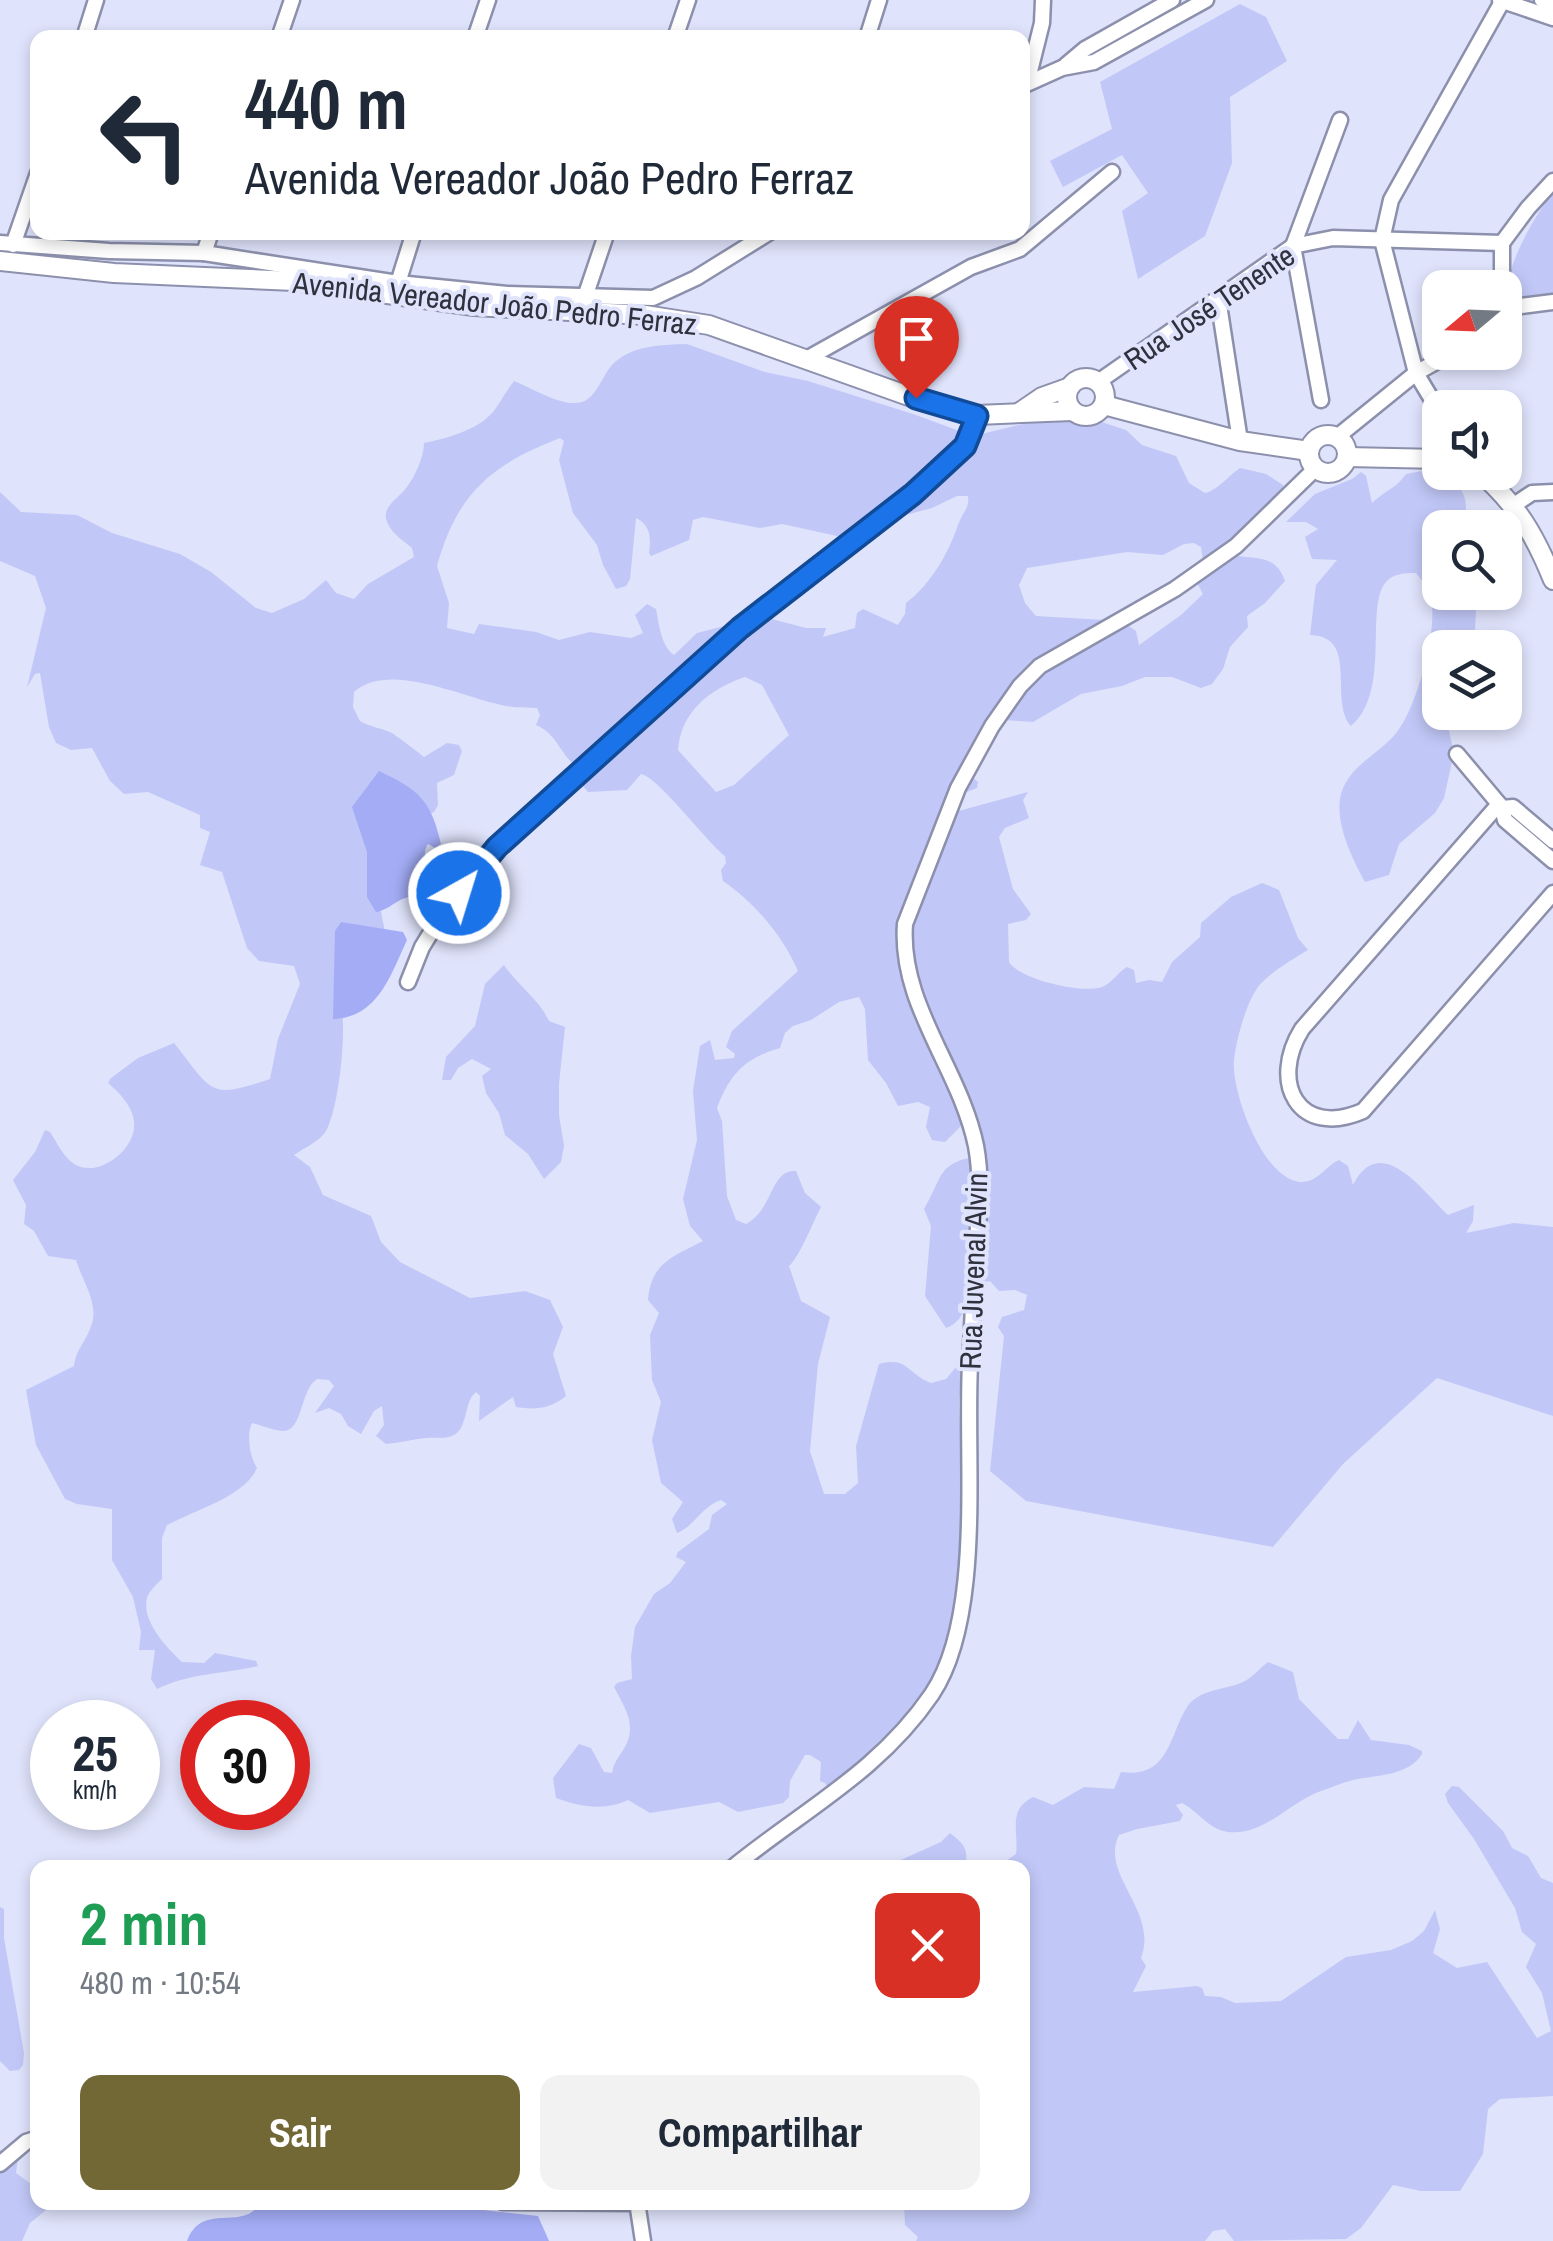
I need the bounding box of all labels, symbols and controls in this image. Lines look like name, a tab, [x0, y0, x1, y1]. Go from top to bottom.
text: 440 m	[245, 57, 408, 151]
icon: left	[80, 70, 210, 200]
text: Avenida Vereador João Pedro Ferraz	[245, 147, 854, 208]
street label: Rua José Tenente	[1116, 235, 1302, 379]
street label: Avenida Vereador João Pedro Ferraz	[290, 262, 699, 344]
north arrow	[1422, 270, 1522, 370]
map controls	[1422, 270, 1522, 730]
pin	[874, 296, 959, 399]
icon: arrive	[889, 311, 944, 366]
button: sound	[1422, 390, 1522, 490]
button: search	[1422, 510, 1522, 610]
button: layers	[1422, 630, 1522, 730]
position arrow	[407, 841, 511, 945]
street label: Rua Juvenal Alvin	[950, 1172, 996, 1370]
speed limit sign: 30	[180, 1700, 310, 1830]
text: 25	[72, 1719, 118, 1787]
text: km/h	[73, 1773, 117, 1807]
text: 2 min	[80, 1883, 209, 1964]
button: close	[875, 1893, 980, 1998]
text: 480 m · 10:54	[80, 1961, 240, 2004]
button: Sair	[80, 2075, 520, 2190]
button: Compartilhar	[540, 2075, 980, 2190]

